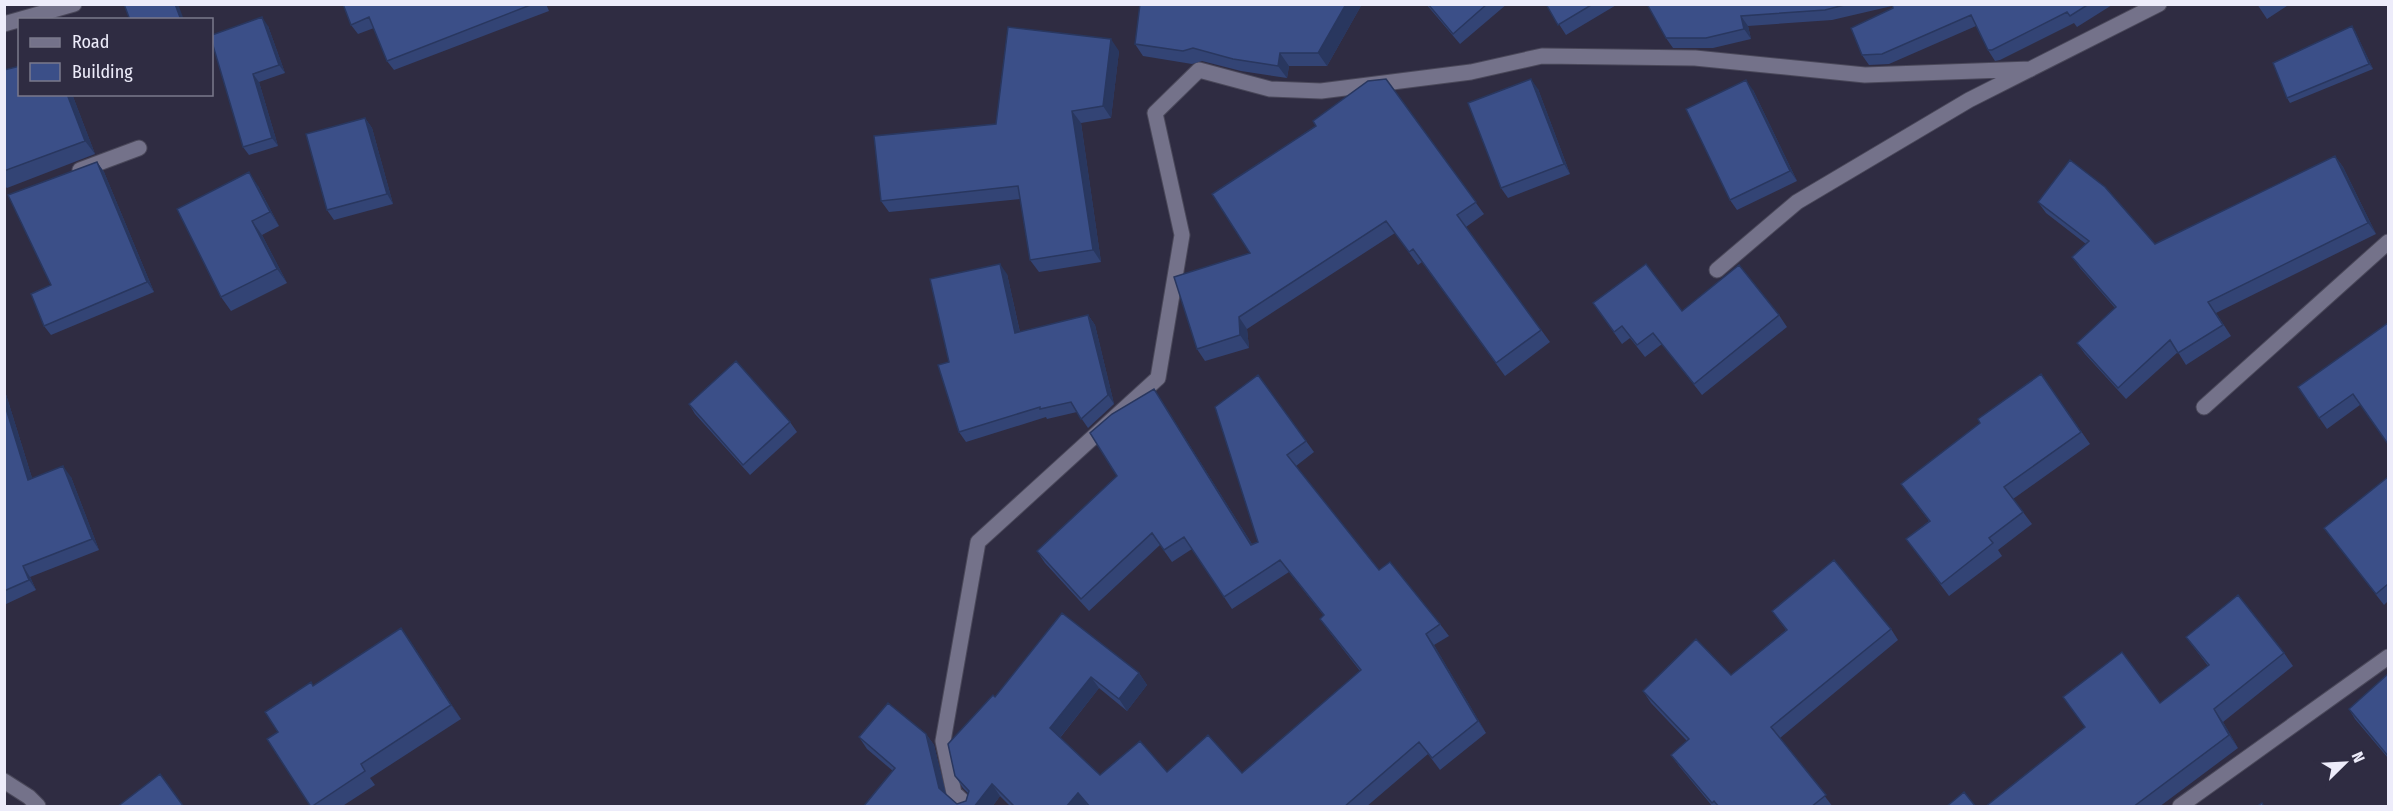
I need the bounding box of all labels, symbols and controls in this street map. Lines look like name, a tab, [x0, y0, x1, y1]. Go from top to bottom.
legend	[18, 18, 213, 96]
text: Road	[72, 31, 109, 53]
text: Building	[72, 61, 133, 83]
north arrow	[2315, 733, 2375, 793]
text: N	[2348, 749, 2369, 765]

